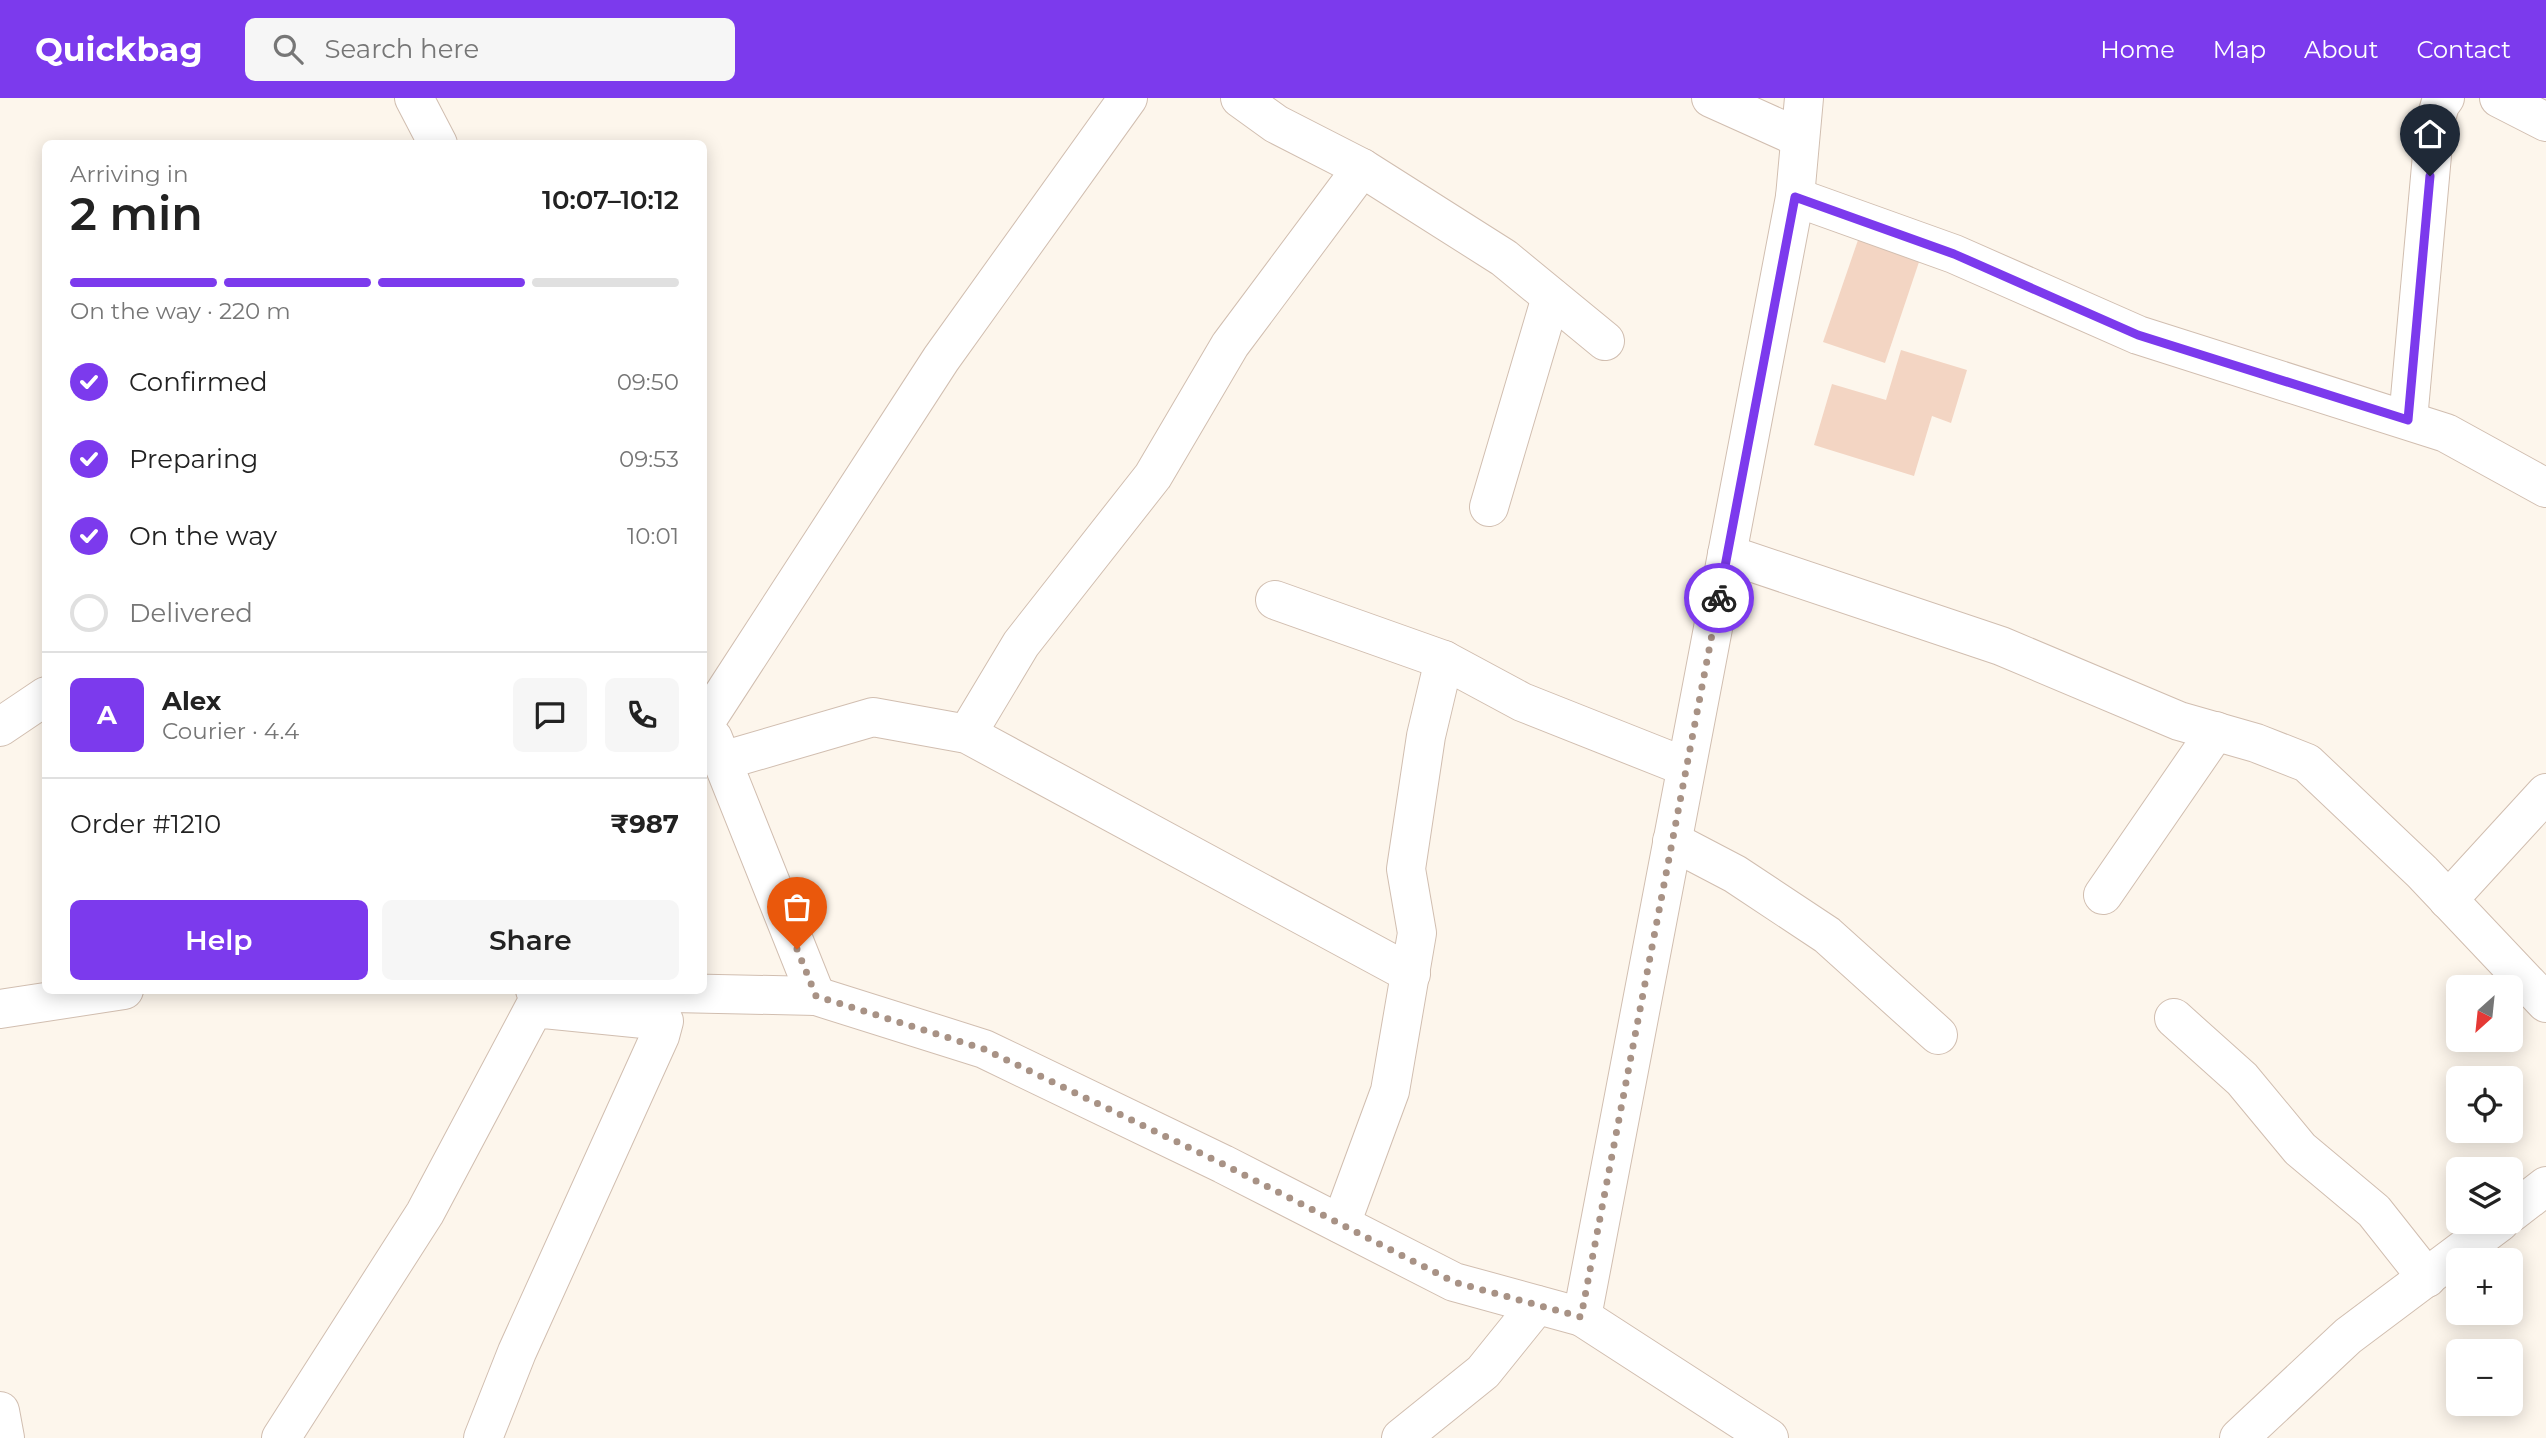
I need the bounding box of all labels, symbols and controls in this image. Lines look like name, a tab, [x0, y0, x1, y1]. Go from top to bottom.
search box	[245, 18, 735, 81]
text: Quickbag	[35, 29, 203, 69]
icon: search	[269, 30, 307, 68]
text: Search here	[325, 33, 479, 65]
text: Home	[2100, 35, 2175, 64]
text: Map	[2213, 35, 2266, 64]
text: About	[2304, 35, 2378, 64]
text: Contact	[2416, 35, 2511, 64]
pin	[2400, 104, 2460, 176]
icon: home	[2411, 115, 2449, 153]
text: Arriving in	[70, 160, 189, 188]
text: 10:07–10:12	[542, 184, 679, 216]
text: 2 min	[70, 185, 203, 242]
text: On the way · 220 m	[70, 297, 291, 325]
icon: check	[70, 363, 108, 401]
text: Confirmed	[129, 366, 268, 398]
text: 09:50	[617, 368, 679, 396]
icon: check	[70, 440, 108, 478]
text: Preparing	[129, 443, 258, 475]
text: 09:53	[619, 445, 679, 473]
icon: check	[70, 517, 108, 555]
text: On the way	[129, 520, 277, 552]
text: 10:01	[627, 522, 679, 550]
courier	[1684, 563, 1754, 633]
icon: bike	[1700, 579, 1738, 617]
text: Delivered	[129, 597, 253, 629]
button: chat	[513, 678, 587, 752]
button: phone	[605, 678, 679, 752]
text: Alex	[162, 685, 221, 717]
text: A	[97, 699, 117, 731]
text: Courier · 4.4	[162, 717, 299, 745]
text: Order #1210	[70, 808, 221, 840]
text: ₹987	[610, 808, 679, 840]
pin	[767, 877, 827, 949]
icon: bag	[778, 888, 816, 926]
button: Help	[70, 900, 368, 980]
button: Share	[382, 900, 679, 980]
north arrow	[2446, 975, 2524, 1052]
map controls	[2446, 975, 2523, 1416]
button: locate	[2446, 1066, 2523, 1143]
button: layers	[2446, 1157, 2523, 1234]
button: +	[2446, 1248, 2523, 1325]
button: −	[2446, 1339, 2523, 1416]

